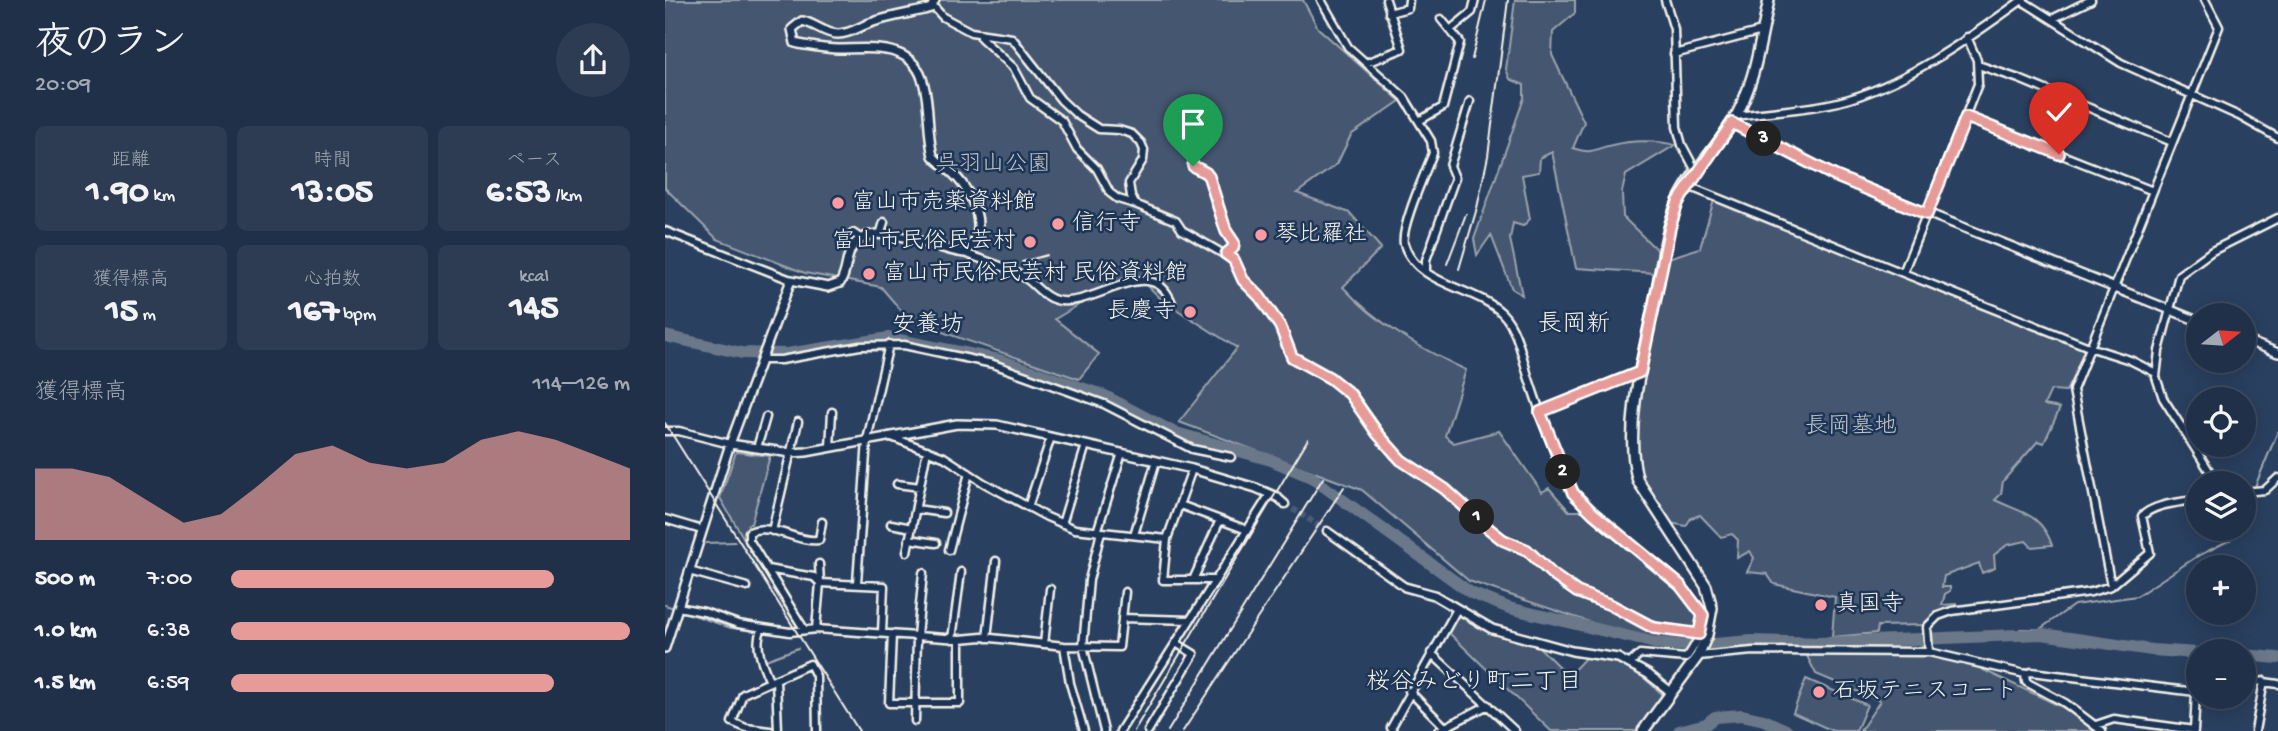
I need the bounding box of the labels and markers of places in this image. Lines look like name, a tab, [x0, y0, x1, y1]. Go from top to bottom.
pin	[2029, 82, 2089, 154]
pin	[1163, 94, 1223, 166]
pin: 3	[1747, 122, 1781, 156]
place label: 富山市売薬資料館	[852, 188, 1036, 217]
marker: 富山市売薬資料館	[830, 195, 846, 211]
place label: 信行寺	[1072, 210, 1141, 238]
marker: 信行寺	[1050, 216, 1066, 232]
place label: 琴比羅社	[1275, 222, 1367, 249]
marker: 琴比羅社	[1253, 227, 1269, 243]
place label: 富山市民俗民芸村	[832, 228, 1016, 256]
marker: 富山市民俗民芸村	[1022, 234, 1038, 250]
place label: 富山市民俗民芸村 民俗資料館	[883, 259, 1187, 288]
marker: 富山市民俗民芸村 民俗資料館	[861, 266, 877, 282]
place label: 長慶寺	[1107, 298, 1176, 326]
marker: 長慶寺	[1182, 304, 1198, 320]
pin: 2	[1545, 454, 1581, 490]
pin: 1	[1459, 500, 1495, 534]
place label: 真国寺	[1835, 591, 1904, 619]
marker: 真国寺	[1813, 597, 1829, 613]
place label: 石坂テニスコート	[1833, 679, 2017, 706]
marker: 石坂テニスコート	[1811, 684, 1827, 700]

